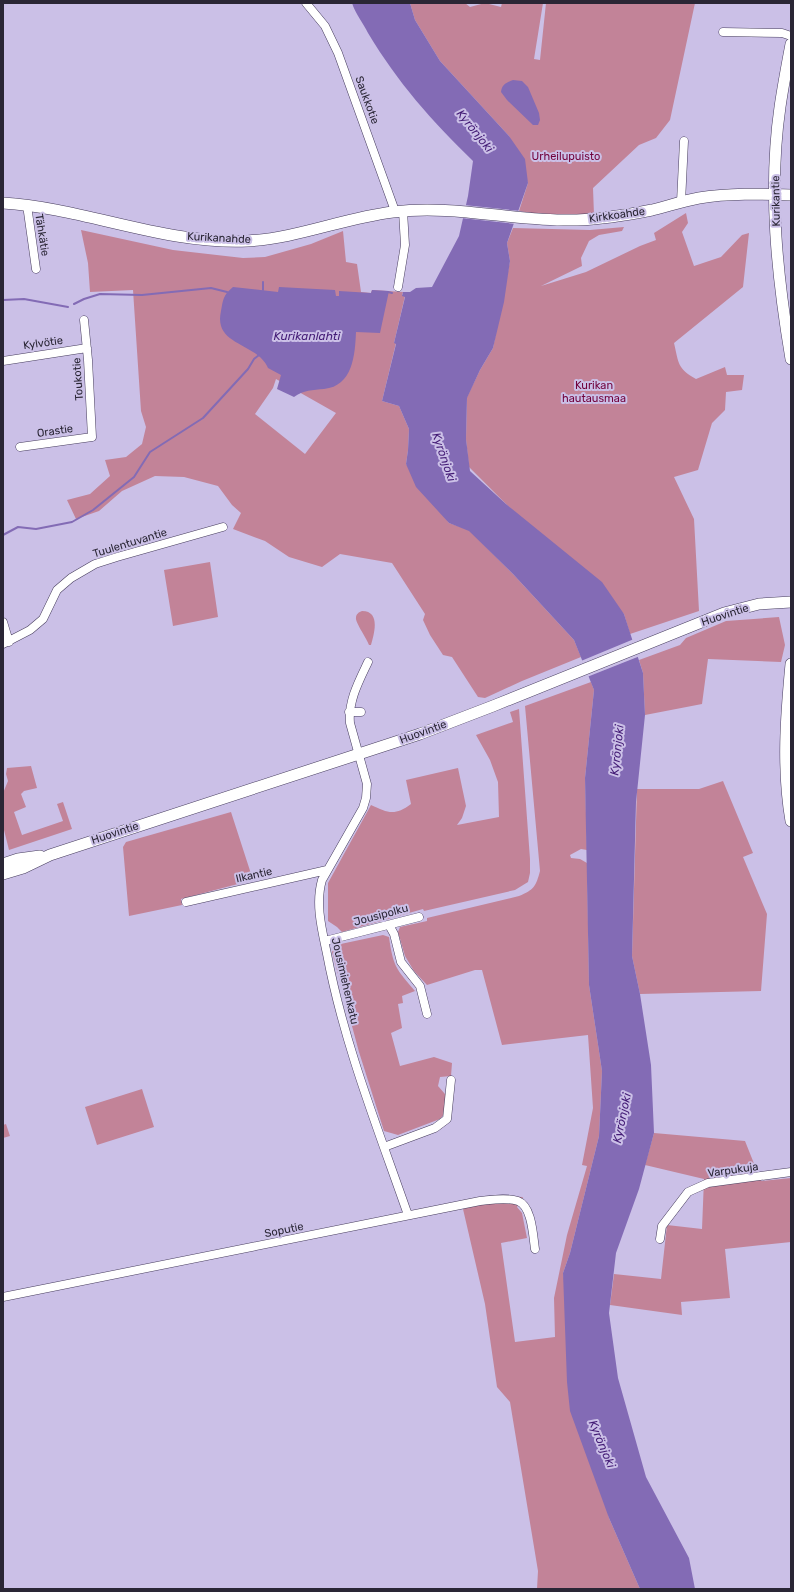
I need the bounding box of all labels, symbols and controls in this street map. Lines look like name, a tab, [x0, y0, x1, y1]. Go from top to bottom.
street label: Saukkotie	[352, 74, 382, 126]
water label: Kyrönjoki	[454, 107, 497, 156]
park label: Urheilupuisto	[532, 150, 600, 163]
street label: Kurikantie	[769, 175, 783, 227]
street label: Kirkkoahde	[588, 205, 646, 225]
street label: Tähkätie	[32, 213, 52, 257]
street label: Kurikanahde	[187, 230, 251, 246]
water label: Kurikanlahti	[274, 329, 341, 343]
street label: Kylvötie	[22, 334, 64, 352]
street label: Toukotie	[70, 357, 86, 401]
park label: Kurikan hautausmaa	[562, 379, 626, 405]
street label: Orastie	[36, 422, 74, 440]
water label: Kyrönjoki	[429, 431, 459, 484]
street label: Tuulentuvantie	[91, 526, 169, 560]
street label: Huovintie	[700, 601, 750, 629]
street label: Huovintie	[398, 718, 448, 746]
water label: Kyrönjoki	[607, 723, 627, 776]
street label: Huovintie	[90, 819, 140, 847]
street label: Ilkantie	[234, 865, 274, 885]
street label: Jousipolku	[352, 901, 410, 929]
street label: Jousimiehenkatu	[329, 936, 361, 1026]
water label: Kyrönjoki	[610, 1091, 634, 1144]
street label: Varpukuja	[707, 1160, 759, 1180]
street label: Soputie	[263, 1220, 305, 1240]
water label: Kyrönjoki	[586, 1418, 619, 1471]

